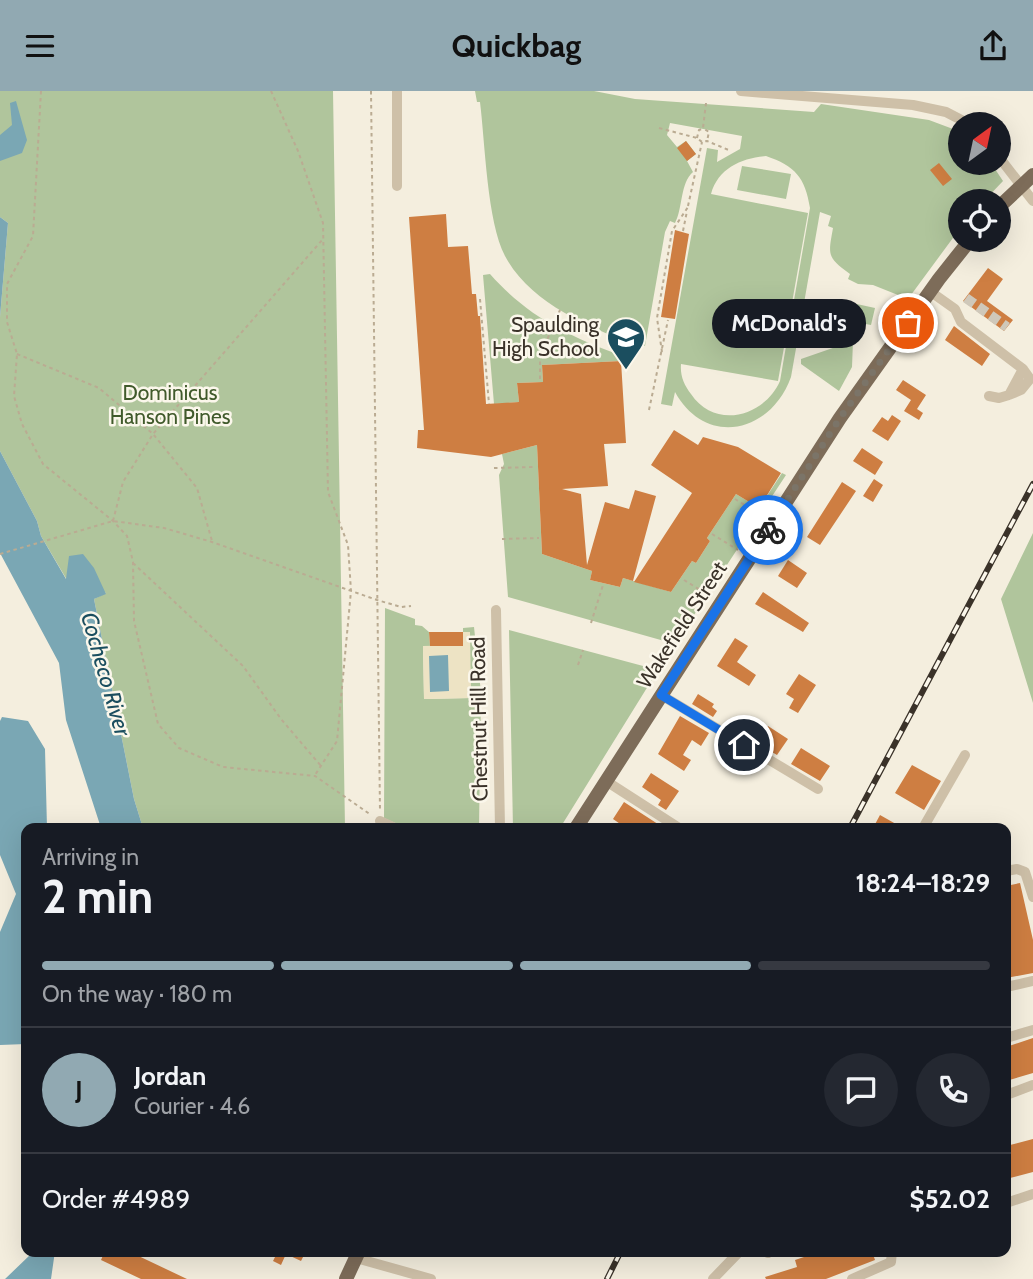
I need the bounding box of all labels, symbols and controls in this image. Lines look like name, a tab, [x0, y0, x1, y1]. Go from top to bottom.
text: Quickbag	[452, 26, 581, 65]
icon: menu	[21, 27, 59, 65]
icon: share	[974, 27, 1012, 65]
north arrow	[948, 112, 1012, 175]
map controls	[948, 112, 1011, 252]
button: locate	[948, 189, 1011, 252]
pin	[878, 293, 938, 353]
callout: McDonald's	[712, 299, 866, 347]
icon: bag	[889, 304, 927, 342]
text: McDonald's	[731, 309, 847, 337]
place label: Spaulding High School	[492, 312, 600, 361]
school or university icon: Spaulding High School	[605, 316, 647, 371]
park label: Dominicus Hanson Pines	[110, 380, 231, 429]
courier	[733, 495, 803, 565]
icon: bike	[749, 511, 787, 549]
street label: Wakefield Street	[631, 557, 732, 693]
water label: Cocheco River	[75, 609, 137, 740]
street label: Chestnut Hill Road	[465, 636, 492, 802]
pin	[714, 715, 774, 775]
icon: home	[725, 726, 763, 764]
text: Arriving in	[42, 843, 139, 871]
text: 18:24–18:29	[856, 867, 990, 899]
text: 2 min	[42, 869, 153, 925]
text: On the way · 180 m	[42, 980, 232, 1008]
button: chat	[824, 1053, 898, 1127]
button: phone	[916, 1053, 990, 1127]
text: Jordan	[134, 1060, 206, 1092]
text: J	[75, 1074, 83, 1106]
text: Courier · 4.6	[134, 1092, 250, 1120]
text: Order #4989	[42, 1183, 190, 1215]
text: $52.02	[910, 1183, 990, 1215]

